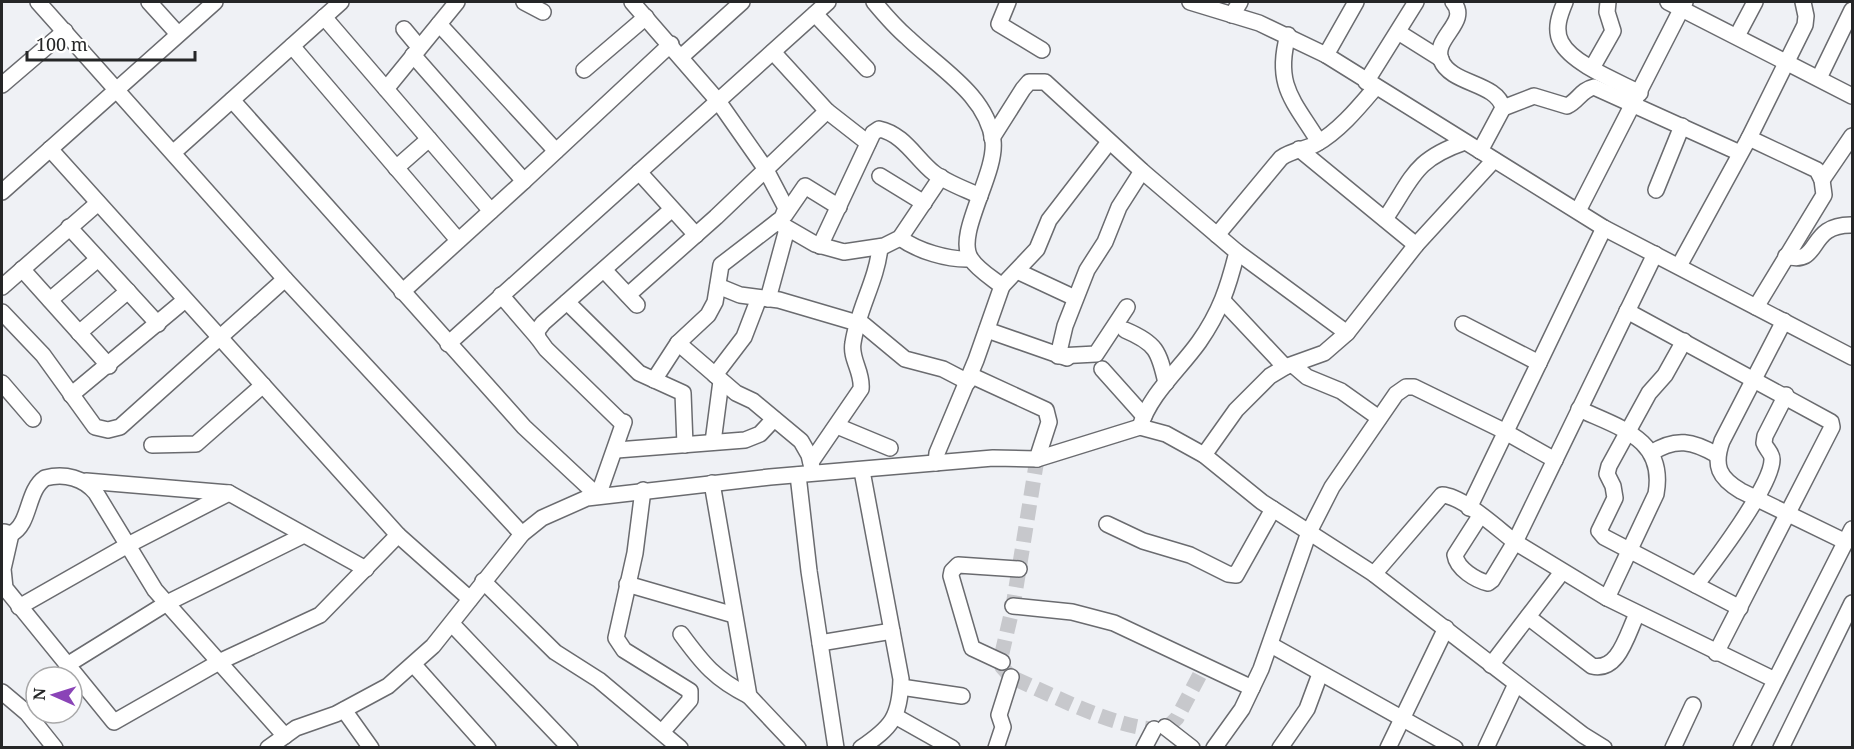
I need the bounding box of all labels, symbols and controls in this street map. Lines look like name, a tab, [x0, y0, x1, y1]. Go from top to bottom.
scale bar	[27, 24, 195, 62]
text: 100 m	[36, 32, 88, 56]
north arrow	[24, 665, 84, 725]
text: N	[28, 687, 50, 701]

